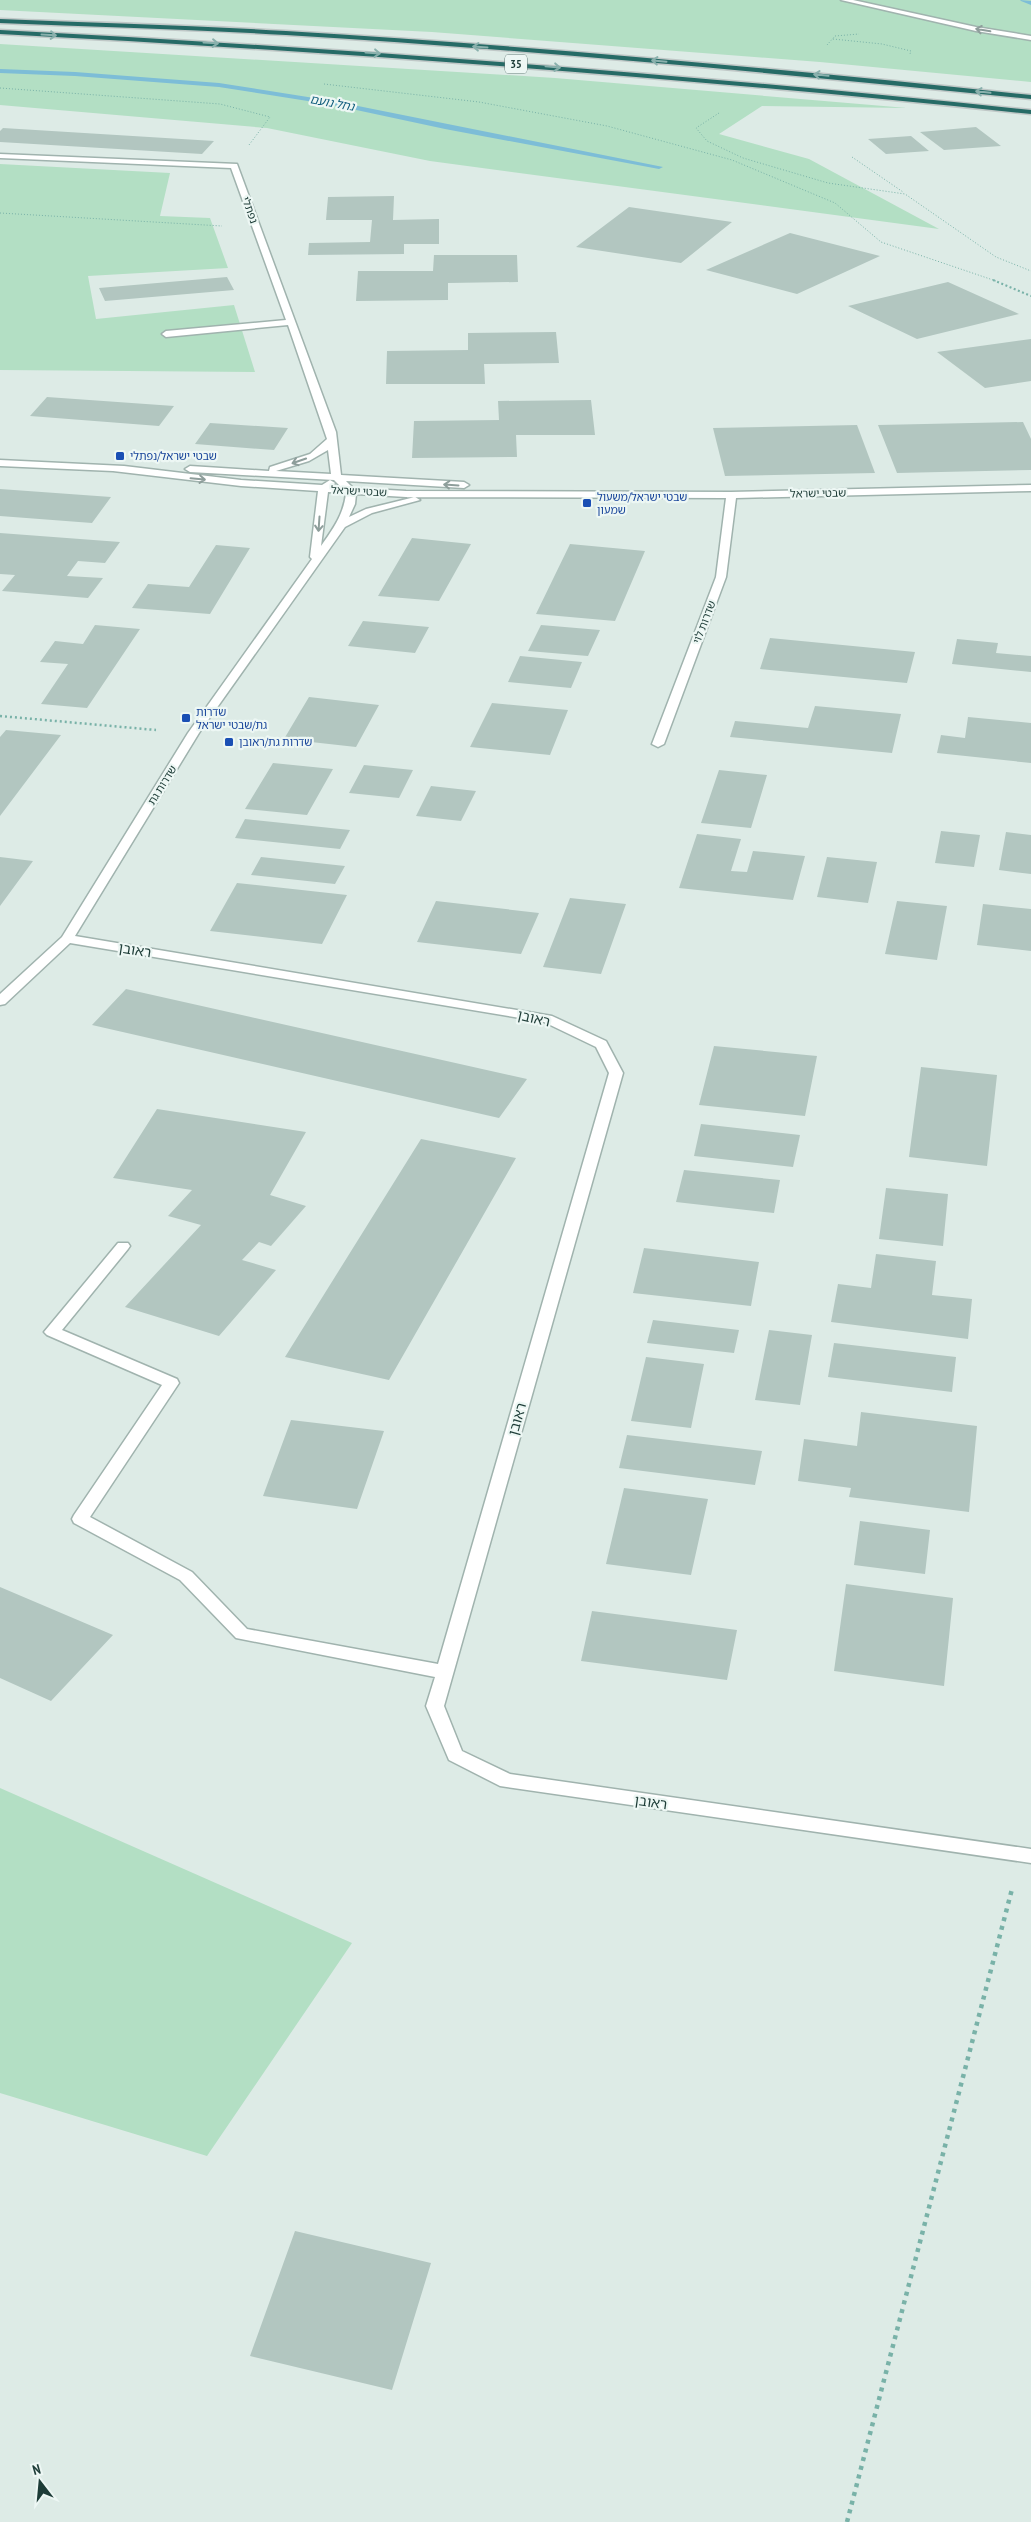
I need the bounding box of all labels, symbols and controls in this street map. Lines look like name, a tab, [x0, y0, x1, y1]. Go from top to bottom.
one-way arrow	[975, 24, 991, 34]
one-way arrow	[40, 30, 56, 39]
one-way arrow	[203, 39, 219, 48]
one-way arrow	[472, 43, 488, 52]
one-way arrow	[365, 49, 381, 58]
road number: 35	[505, 54, 527, 74]
one-way arrow	[651, 57, 667, 66]
one-way arrow	[544, 62, 560, 71]
one-way arrow	[813, 71, 829, 80]
one-way arrow	[975, 87, 991, 97]
water label: נחל נועם	[309, 91, 357, 114]
street label: נפתלי	[239, 195, 261, 225]
place label: שבטי ישראל/נפתלי	[130, 449, 217, 463]
marker: שבטי ישראל/נפתלי	[114, 450, 126, 462]
one-way arrow	[291, 457, 307, 466]
one-way arrow	[190, 474, 206, 484]
one-way arrow	[444, 480, 460, 489]
street label: שבטי ישראל	[331, 483, 387, 499]
street label: שבטי ישראל	[790, 486, 846, 500]
place label: שבטי ישראל/משעול שמעון	[597, 490, 687, 517]
marker: שבטי ישראל/משעול שמעון	[581, 497, 593, 509]
one-way arrow	[315, 516, 324, 532]
street label: שדרות לוי	[689, 599, 719, 645]
place label: שדרות גת/שבטי ישראל	[196, 705, 267, 732]
marker: שדרות גת/שבטי ישראל	[180, 712, 192, 724]
place label: שדרות גת/ראובן	[239, 735, 312, 749]
marker: שדרות גת/ראובן	[223, 736, 235, 748]
street label: שדרות גת	[144, 763, 180, 807]
street label: ראובן	[117, 939, 153, 961]
street label: ראובן	[516, 1006, 552, 1030]
street label: ראובן	[504, 1401, 530, 1437]
street label: ראובן	[633, 1791, 669, 1813]
north arrow	[15, 2457, 65, 2507]
text: N	[30, 2460, 43, 2479]

